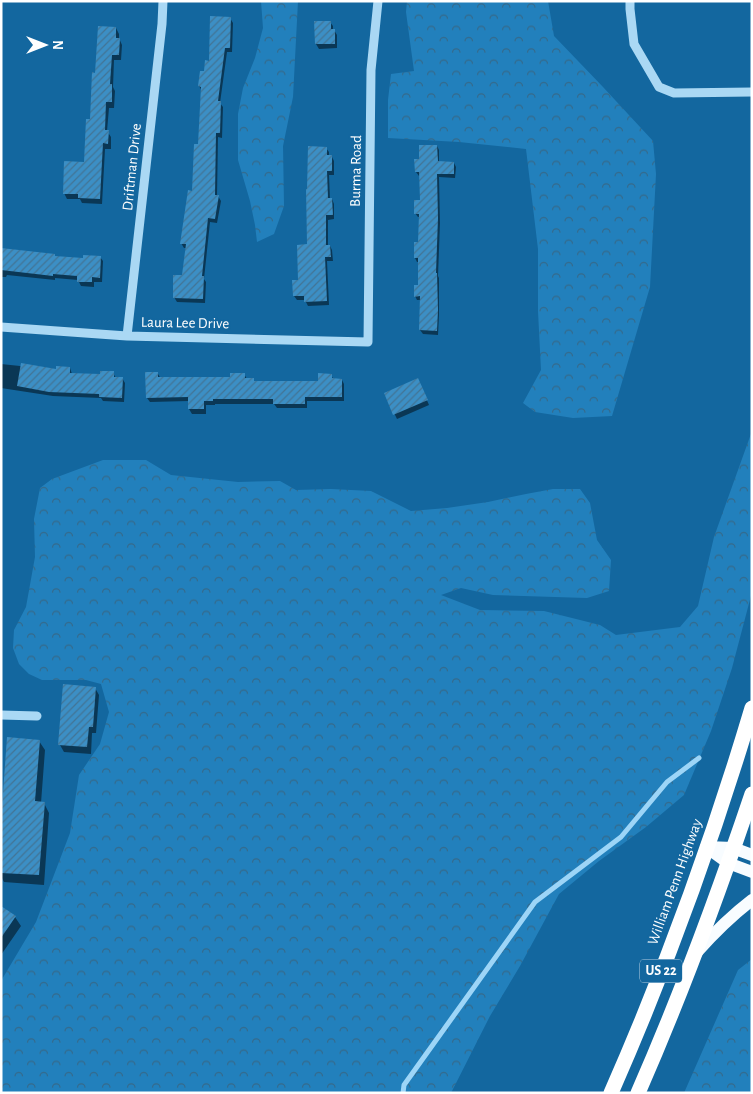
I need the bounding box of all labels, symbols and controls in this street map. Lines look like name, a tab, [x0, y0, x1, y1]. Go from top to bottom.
north arrow	[20, 20, 70, 70]
text: N	[50, 40, 64, 50]
street label: Driftman Drive	[120, 122, 144, 211]
street label: Burma Road	[348, 135, 364, 207]
street label: Laura Lee Drive	[141, 315, 229, 331]
street label: William Penn Highway	[645, 816, 705, 947]
road number: US 22	[640, 959, 682, 982]

